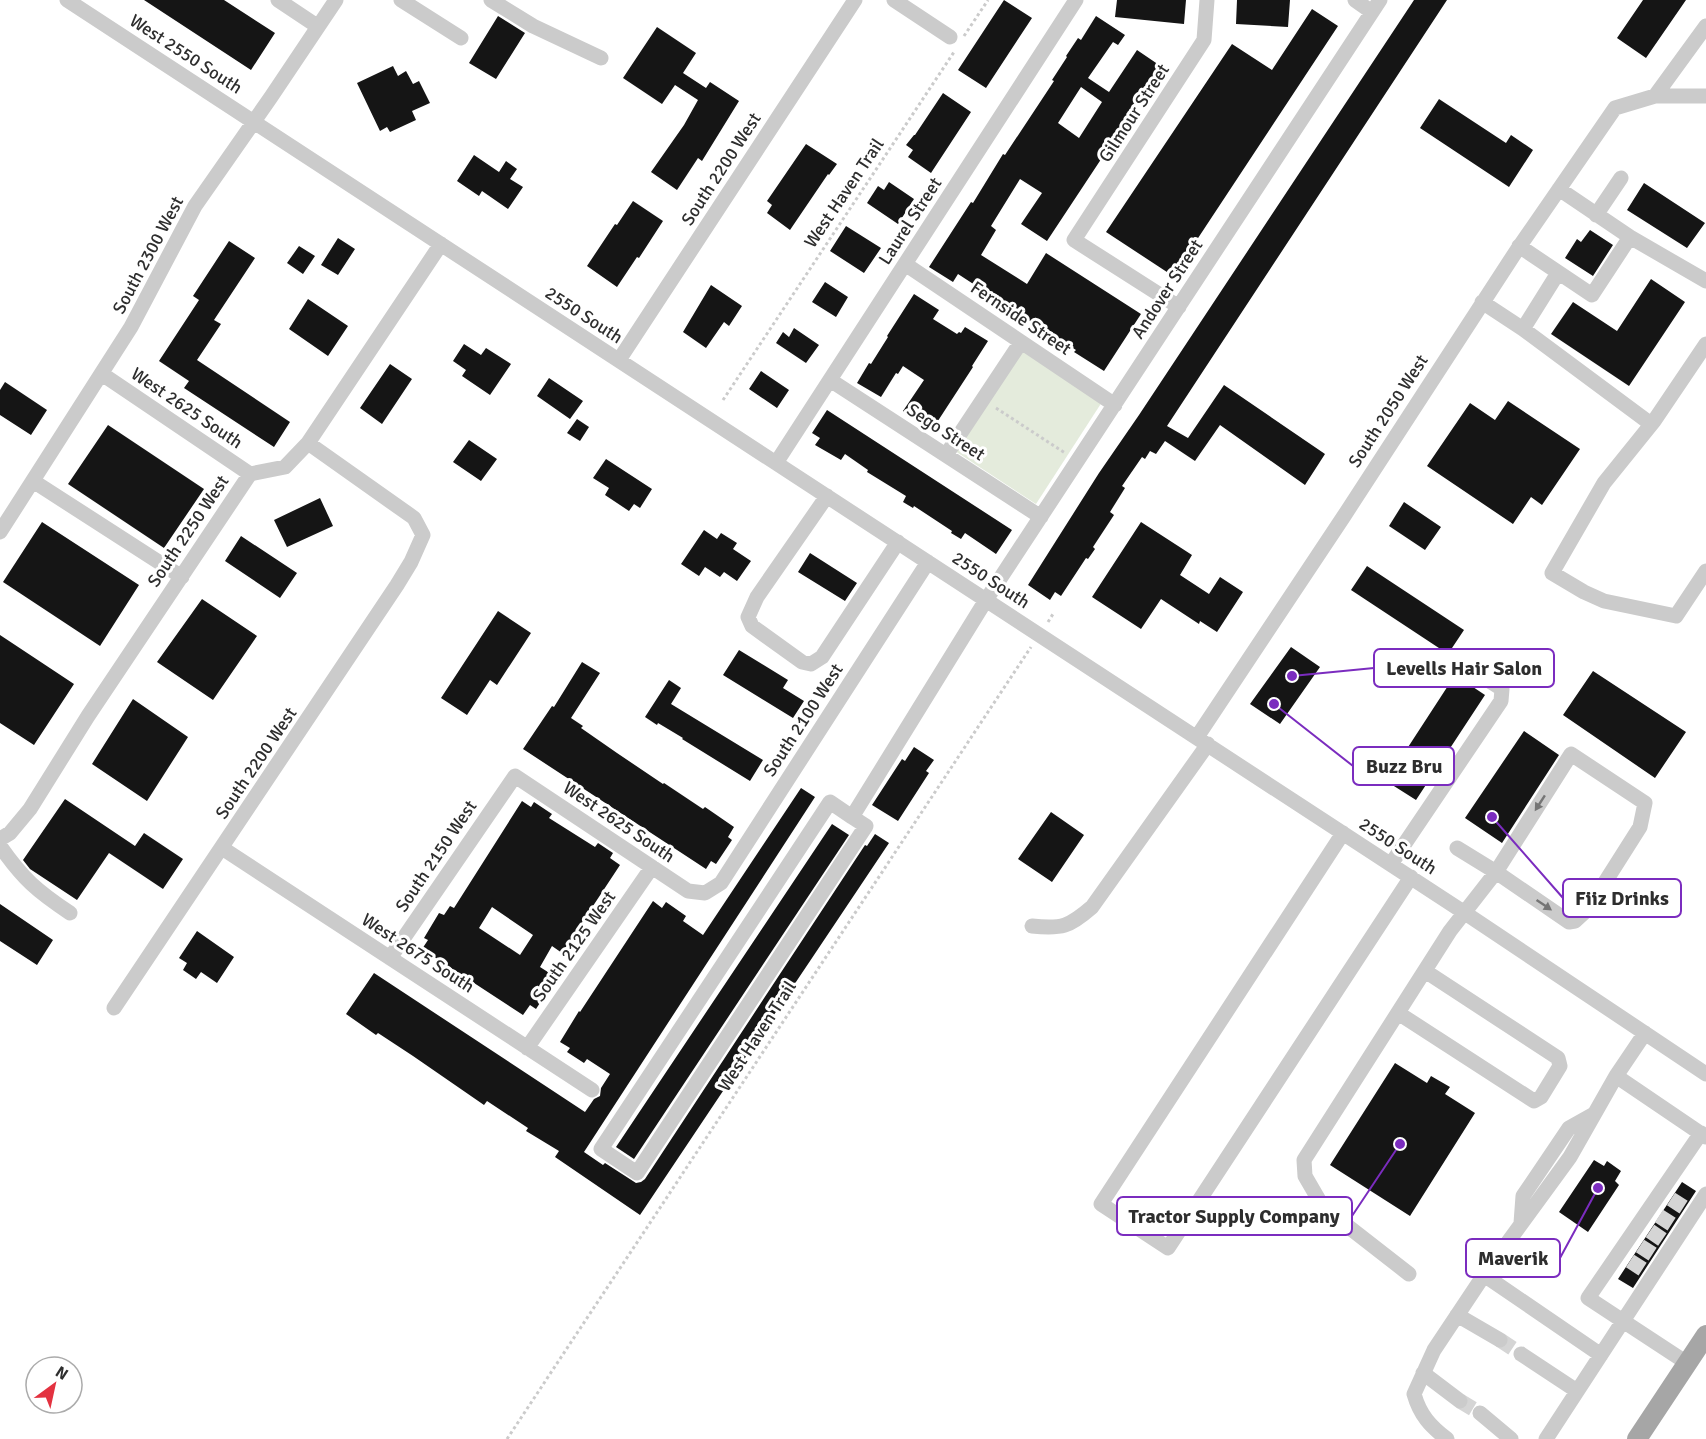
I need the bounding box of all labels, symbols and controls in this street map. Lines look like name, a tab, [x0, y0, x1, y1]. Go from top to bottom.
street label: West 2550 South	[126, 9, 246, 99]
street label: Gilmour Street	[1094, 60, 1174, 166]
street label: South 2200 West	[676, 109, 766, 229]
street label: West Haven Trail	[799, 134, 889, 252]
street label: Laurel Street	[874, 173, 946, 269]
street label: South 2300 West	[108, 192, 188, 318]
street label: Andover Street	[1127, 235, 1207, 343]
street label: Fernside Street	[967, 276, 1075, 360]
street label: 2550 South	[541, 282, 627, 348]
street label: South 2050 West	[1343, 351, 1433, 471]
street label: West 2625 South	[127, 363, 247, 453]
street label: Sego Street	[903, 399, 989, 465]
street label: South 2250 West	[143, 471, 233, 591]
street label: 2550 South	[948, 547, 1034, 613]
callout: Levells Hair Salon	[1374, 649, 1554, 687]
text: Levells Hair Salon	[1386, 656, 1542, 681]
street label: South 2100 West	[758, 660, 848, 780]
street label: South 2200 West	[211, 703, 301, 823]
callout: Buzz Bru	[1353, 747, 1454, 785]
text: Buzz Bru	[1366, 754, 1442, 779]
street label: West 2625 South	[559, 777, 679, 867]
one-way arrow	[1534, 795, 1545, 812]
street label: South 2150 West	[391, 796, 481, 916]
street label: 2550 South	[1355, 813, 1441, 879]
callout: Fiiz Drinks	[1563, 879, 1681, 917]
street label: South 2125 West	[528, 886, 620, 1006]
text: Fiiz Drinks	[1575, 886, 1669, 911]
one-way arrow	[1536, 899, 1552, 910]
street label: West 2675 South	[358, 908, 478, 998]
street label: West Haven Trail	[713, 977, 801, 1095]
callout: Tractor Supply Company	[1117, 1197, 1352, 1235]
text: Tractor Supply Company	[1128, 1204, 1340, 1229]
callout: Maverik	[1466, 1239, 1560, 1277]
text: Maverik	[1478, 1246, 1549, 1271]
north arrow	[24, 1355, 84, 1415]
text: N	[52, 1362, 72, 1385]

